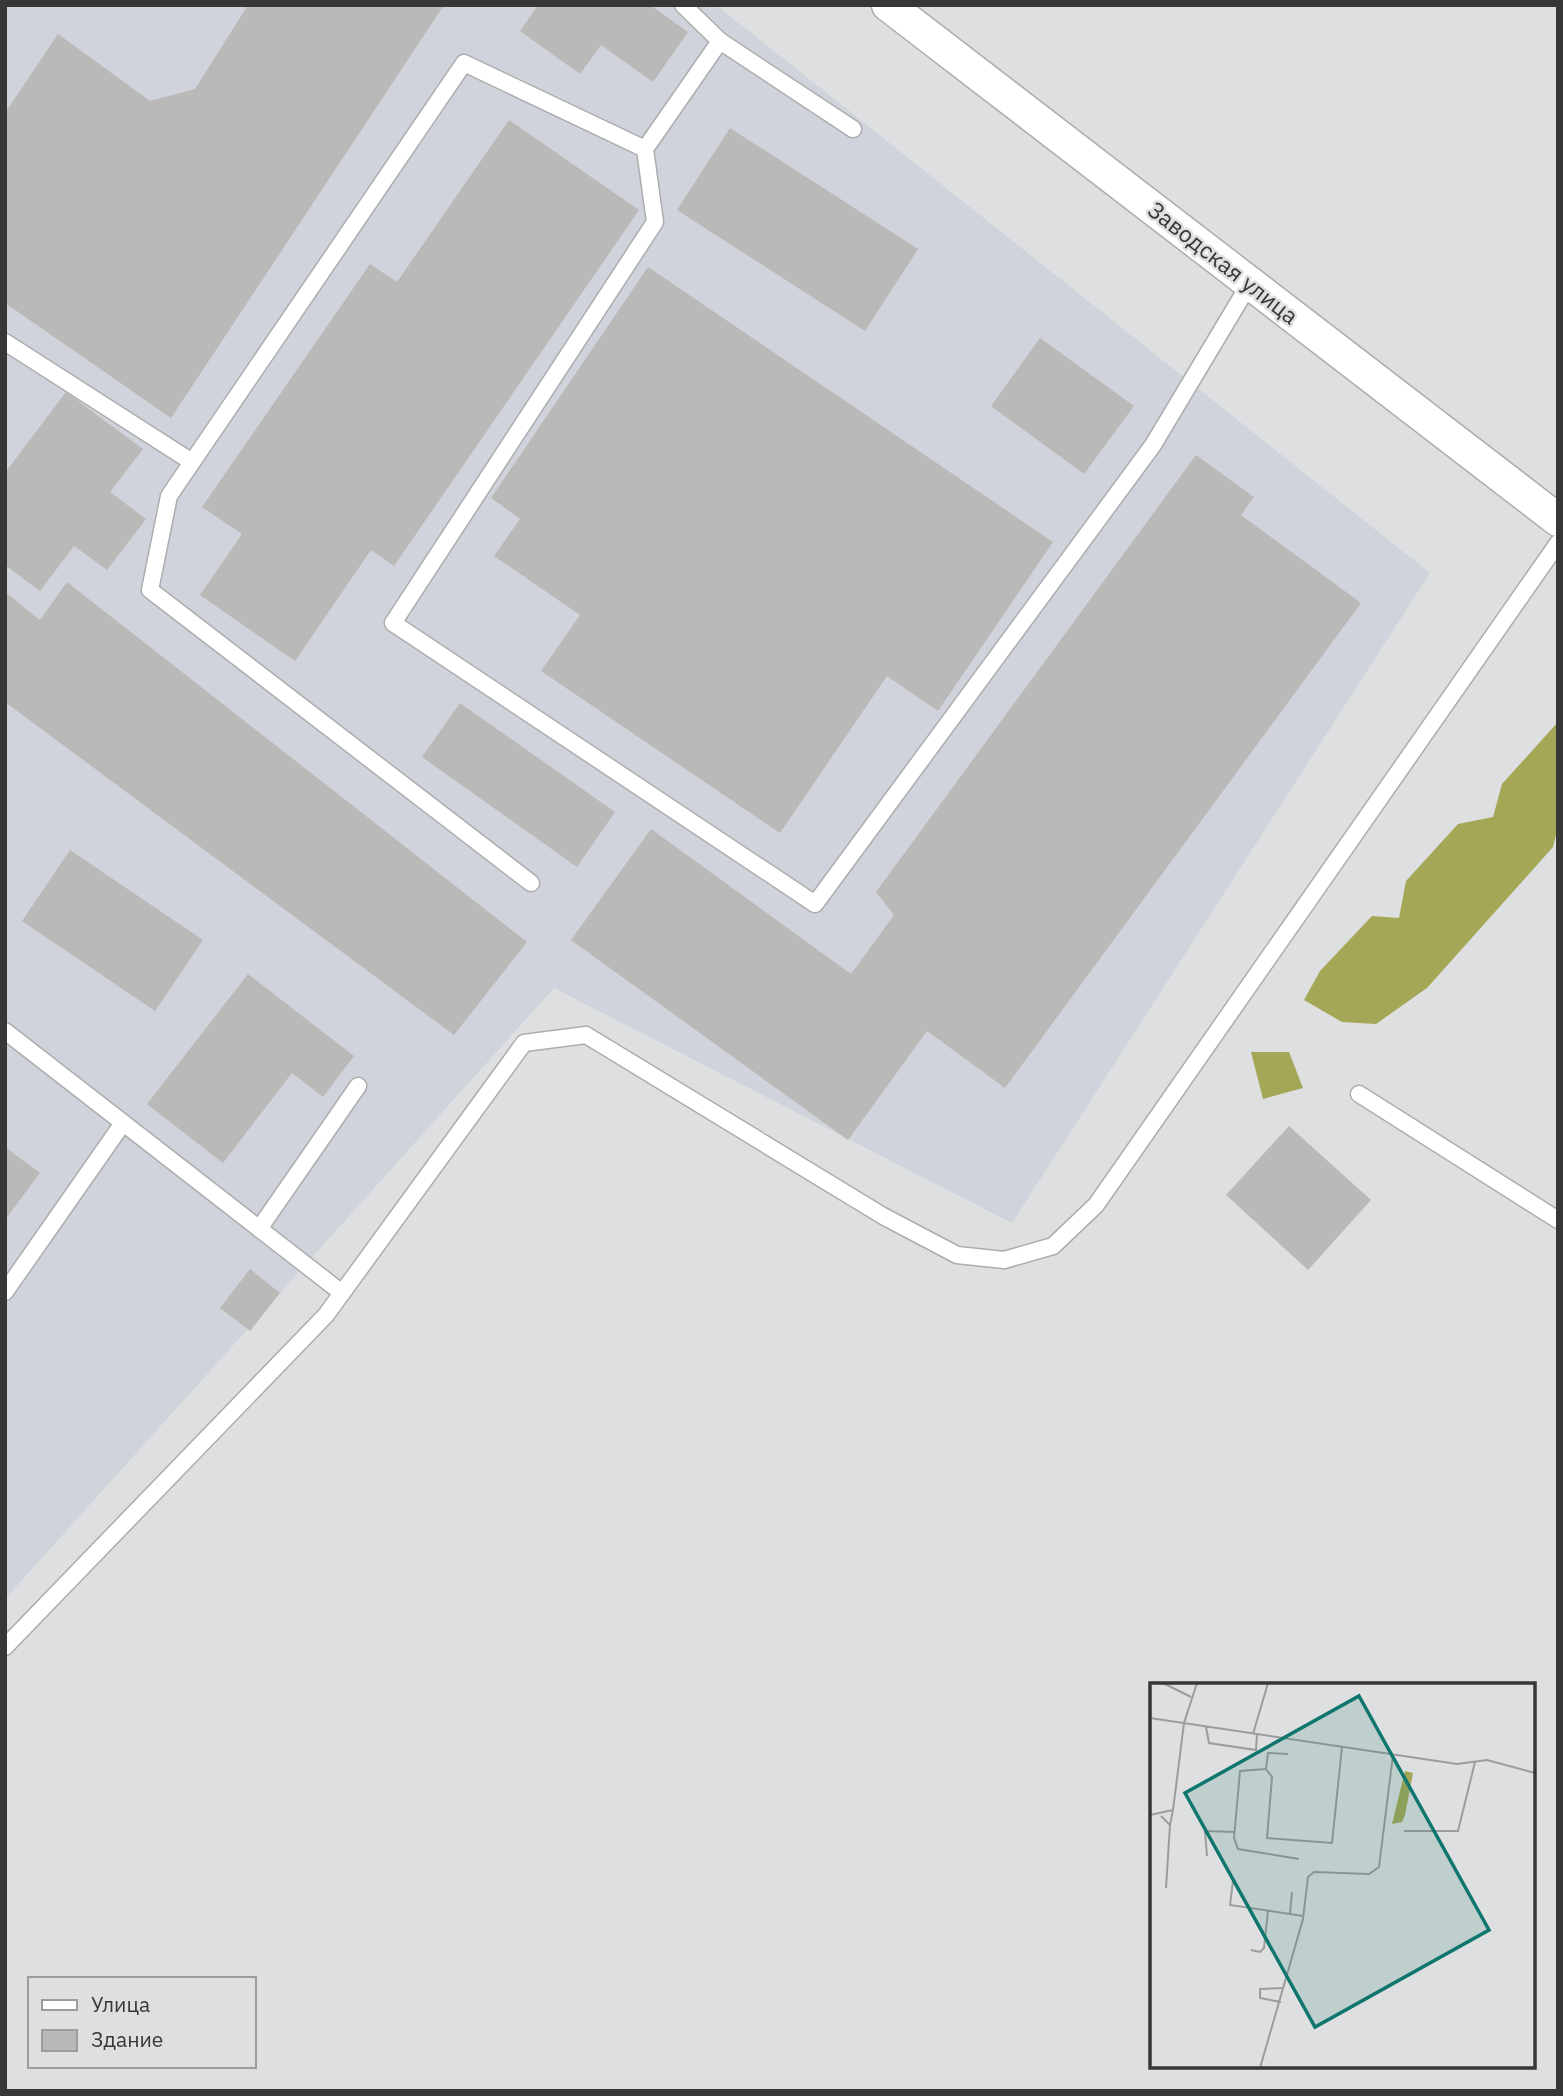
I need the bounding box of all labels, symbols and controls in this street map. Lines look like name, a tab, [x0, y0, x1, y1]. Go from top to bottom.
street label: Заводская улица	[1142, 194, 1305, 330]
inset map	[1150, 1683, 1535, 2068]
legend	[28, 1977, 256, 2068]
text: Улица	[91, 1990, 150, 2018]
text: Здание	[91, 2025, 163, 2053]

